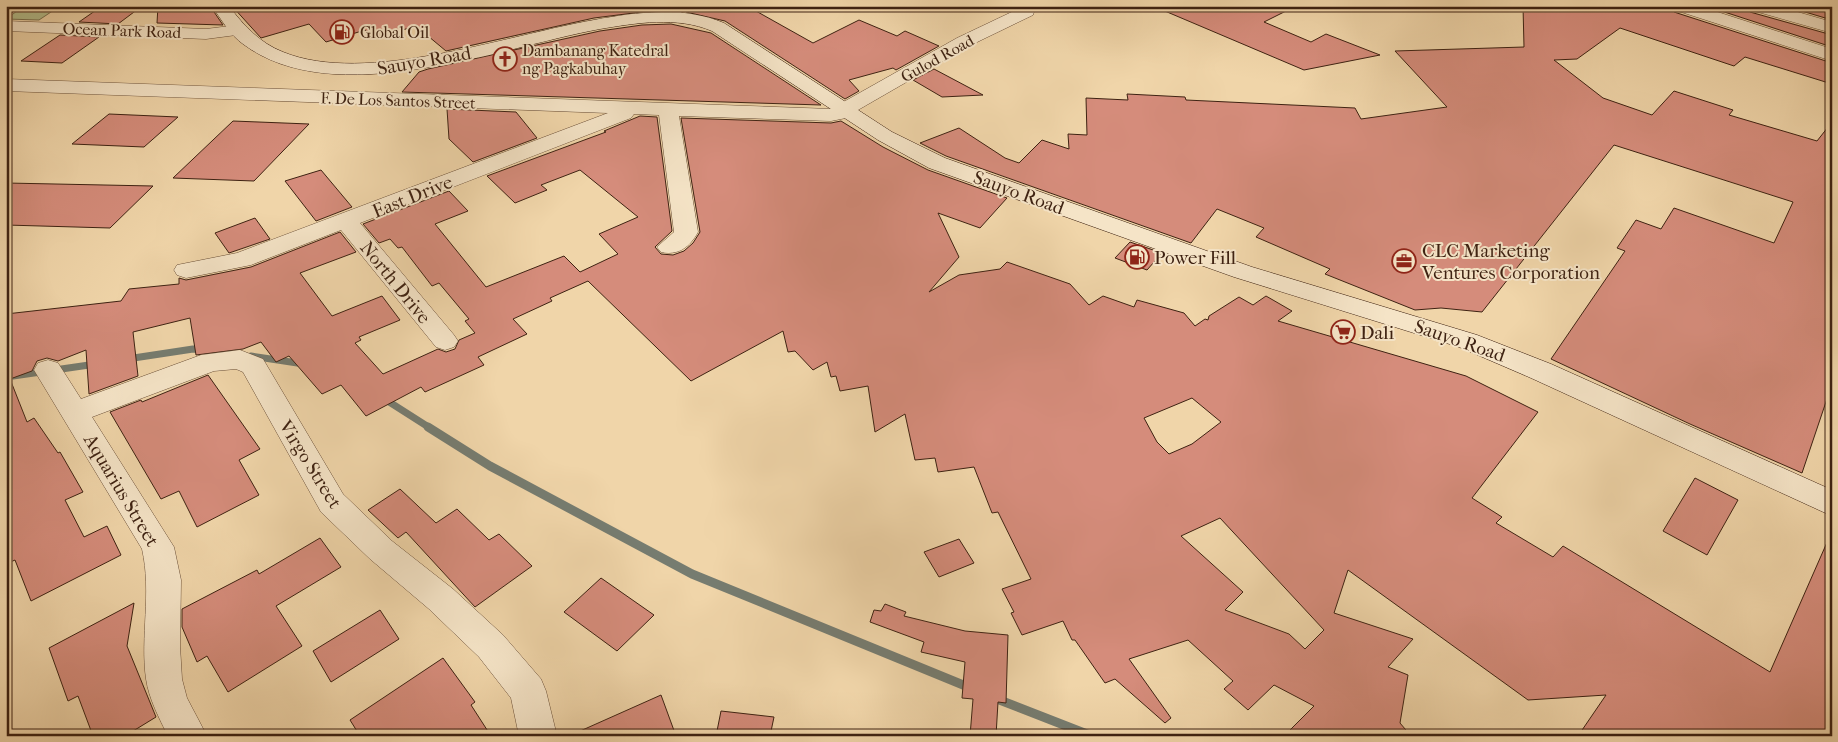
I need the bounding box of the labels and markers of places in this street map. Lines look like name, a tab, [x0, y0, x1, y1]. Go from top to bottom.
fuel station icon: Global Oil	[329, 19, 355, 45]
place label: Global Oil	[360, 23, 430, 42]
place label: Dambanang Katedral ng Pagkabuhay	[522, 41, 669, 78]
church icon: Dambanang Katedral ng Pagkabuhay	[492, 46, 518, 72]
place label: CLC Marketing Ventures Corporation	[1421, 240, 1600, 284]
fuel station icon: Power Fill	[1124, 244, 1150, 270]
place label: Power Fill	[1154, 247, 1236, 269]
office icon: CLC Marketing Ventures Corporation	[1391, 248, 1417, 274]
supermarket icon: Dali	[1330, 319, 1356, 345]
place label: Dali	[1360, 322, 1395, 344]

